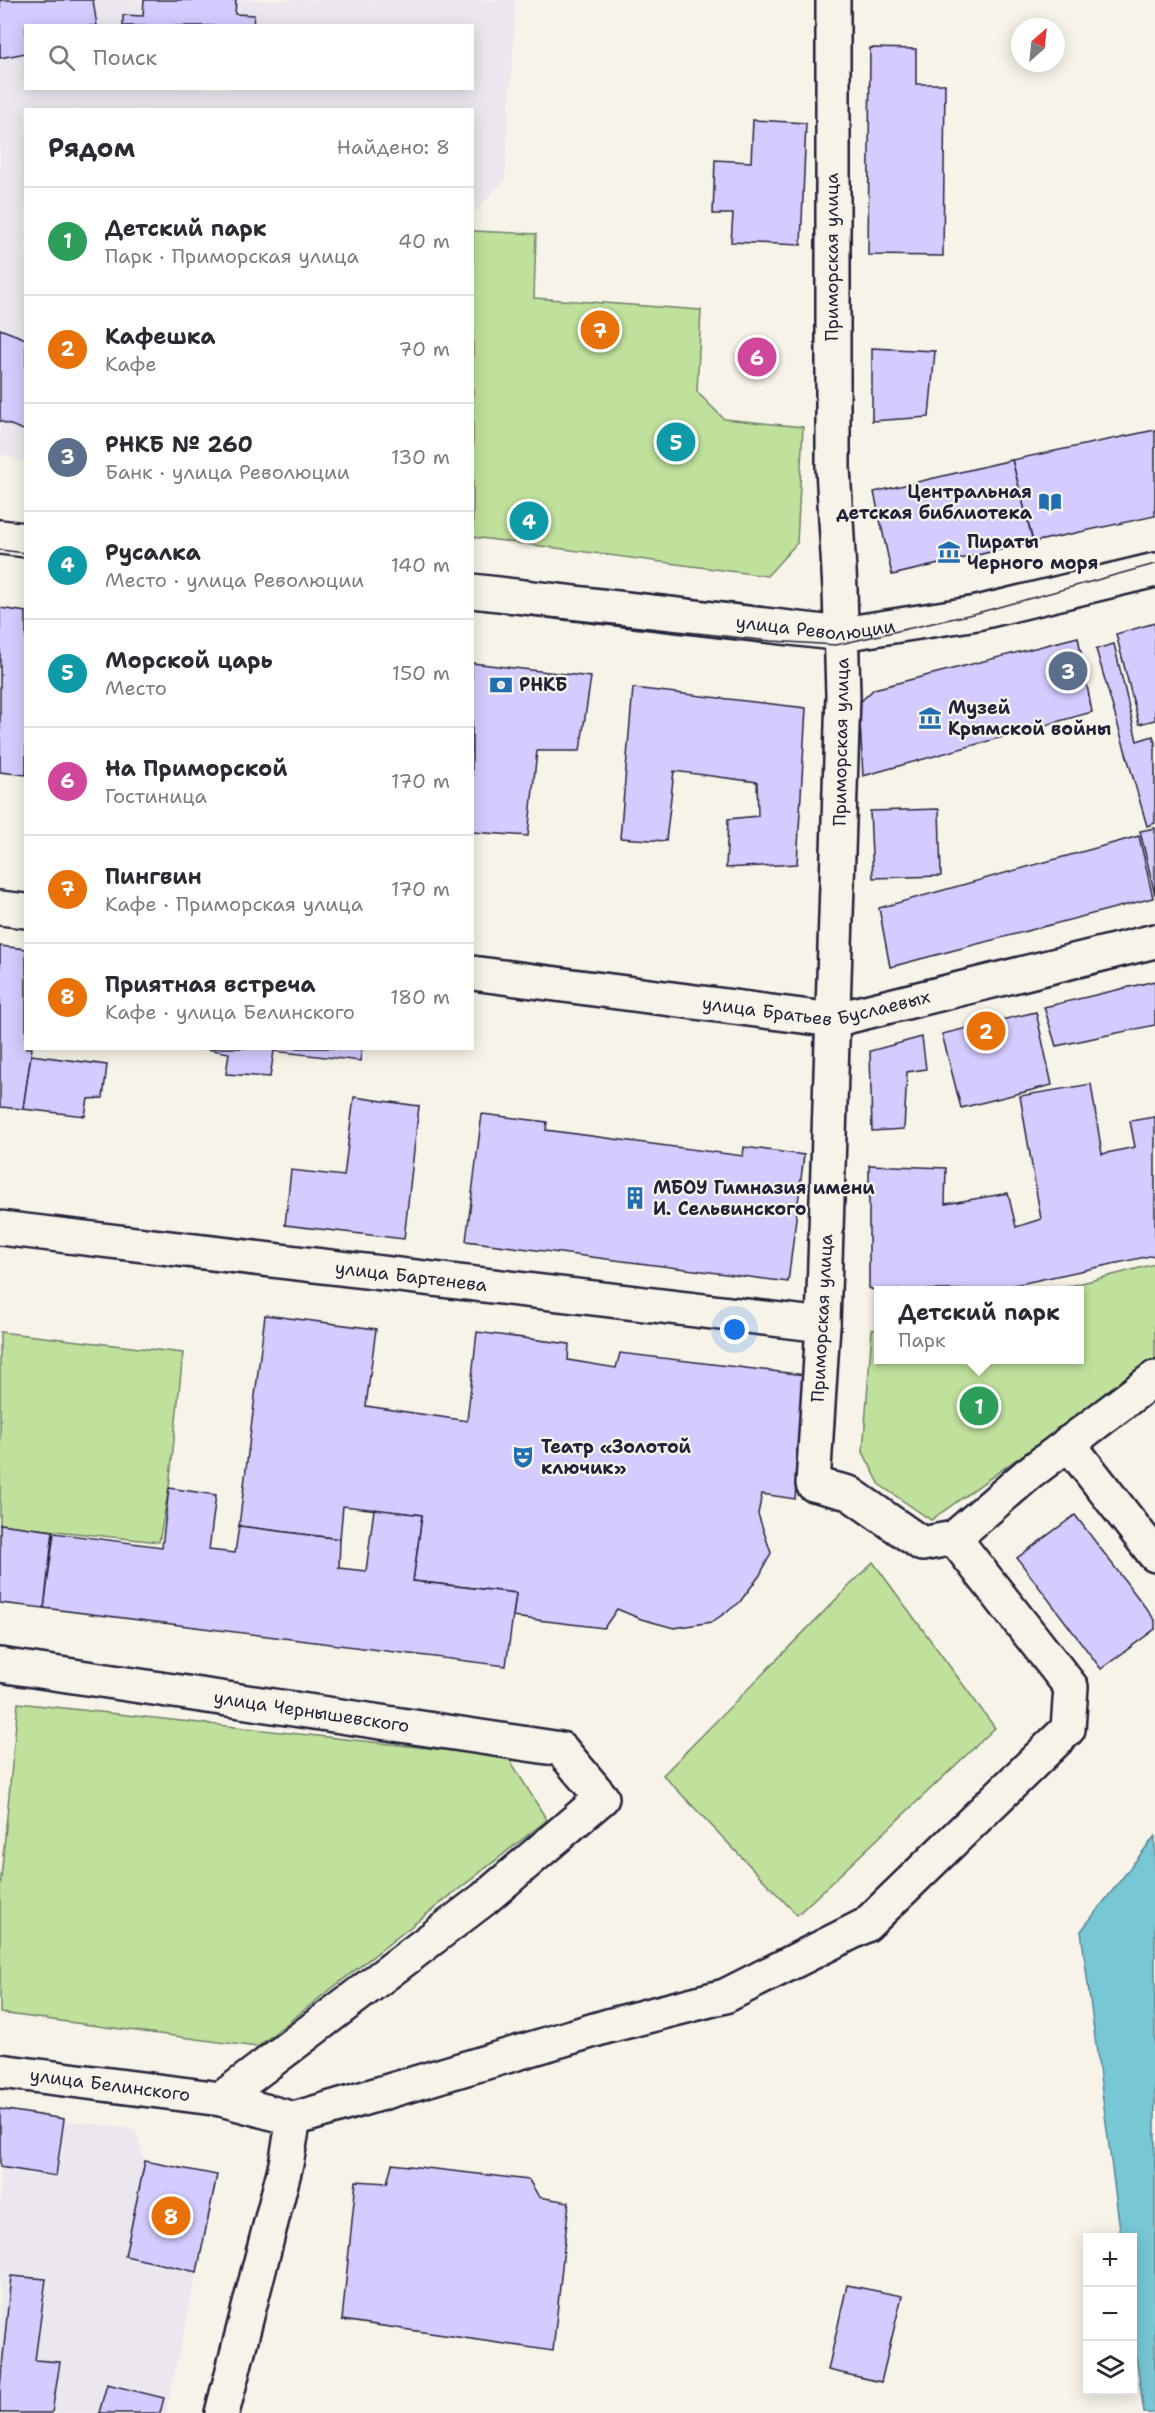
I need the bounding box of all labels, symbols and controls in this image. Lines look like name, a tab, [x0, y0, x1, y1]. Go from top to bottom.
north arrow	[1011, 18, 1065, 72]
search box	[24, 24, 474, 90]
icon: search	[45, 41, 78, 74]
text: Поиск	[93, 43, 157, 72]
text: Рядом	[48, 130, 135, 165]
text: Найдено: 8	[337, 134, 450, 160]
street label: Приморская улица	[820, 173, 844, 341]
text: Детский парк	[105, 214, 267, 243]
text: 1	[63, 228, 72, 254]
text: 40 m	[398, 228, 450, 254]
text: Парк · Приморская улица	[105, 243, 359, 269]
pin: 7	[580, 308, 620, 352]
text: Кафешка	[105, 322, 216, 351]
pin: 6	[738, 334, 777, 380]
text: 2	[61, 336, 75, 362]
text: 70 m	[398, 336, 450, 362]
text: Кафе	[105, 351, 157, 377]
pin: 5	[656, 420, 696, 464]
text: РНКБ № 260	[105, 430, 253, 459]
text: 3	[61, 444, 75, 470]
text: 130 m	[391, 444, 450, 470]
text: Банк · улица Революции	[105, 459, 350, 485]
place label: Центральная детская библиотека	[836, 480, 1033, 525]
library icon: Центральная детская библиотека	[1037, 489, 1063, 515]
pin: 4	[510, 498, 548, 544]
place label: Пираты Черного моря	[967, 530, 1098, 575]
text: Русалка	[105, 538, 201, 567]
museum icon: Пираты Черного моря	[936, 539, 962, 565]
text: 4	[61, 552, 75, 578]
text: 140 m	[391, 552, 450, 578]
text: Место · улица Революции	[105, 567, 364, 593]
street label: улица Революции	[735, 610, 897, 646]
text: Морской царь	[105, 646, 273, 675]
pin: 3	[1048, 648, 1088, 694]
street label: Приморская улица	[828, 658, 854, 826]
text: 5	[61, 660, 74, 686]
text: 150 m	[392, 660, 450, 686]
bank icon: РНКБ	[488, 672, 514, 698]
place label: РНКБ	[519, 673, 567, 697]
text: Место	[105, 675, 167, 701]
place label: Музей Крымской войны	[948, 696, 1111, 741]
museum icon: Музей Крымской войны	[917, 705, 943, 731]
text: На Приморской	[105, 754, 288, 783]
text: 6	[61, 768, 75, 794]
text: 170 m	[391, 768, 450, 794]
text: Гостиница	[105, 783, 207, 809]
text: Пингвин	[105, 862, 202, 891]
text: 7	[61, 876, 75, 902]
text: 170 m	[391, 876, 450, 902]
text: Кафе · Приморская улица	[105, 891, 363, 917]
text: Приятная встреча	[105, 970, 316, 999]
text: 8	[61, 984, 75, 1010]
text: 180 m	[390, 984, 450, 1010]
street label: улица Братьев Буслаевых	[701, 985, 933, 1032]
text: Кафе · улица Белинского	[105, 999, 355, 1025]
pin: 2	[966, 1008, 1006, 1054]
place label: МБОУ Гимназия имени И. Сельвинского	[653, 1176, 875, 1221]
building icon: МБОУ Гимназия имени И. Сельвинского	[622, 1185, 648, 1211]
street label: Приморская улица	[806, 1233, 838, 1403]
street label: улица Бартенева	[334, 1256, 488, 1297]
popup	[874, 1286, 1084, 1364]
text: Детский парк	[898, 1298, 1060, 1327]
your location	[720, 1315, 749, 1344]
text: Парк	[898, 1327, 946, 1353]
pin: 1	[960, 1384, 998, 1428]
place label: Театр «Золотой ключик»	[541, 1435, 692, 1480]
theatre icon: Театр «Золотой ключик»	[510, 1444, 536, 1470]
street label: улица Чернышевского	[212, 1685, 411, 1738]
street label: улица Белинского	[29, 2063, 192, 2107]
pin: 8	[152, 2194, 190, 2238]
map controls	[1083, 2233, 1137, 2395]
button: +	[1083, 2233, 1137, 2287]
button: −	[1083, 2287, 1137, 2341]
button: layers	[1083, 2341, 1137, 2395]

